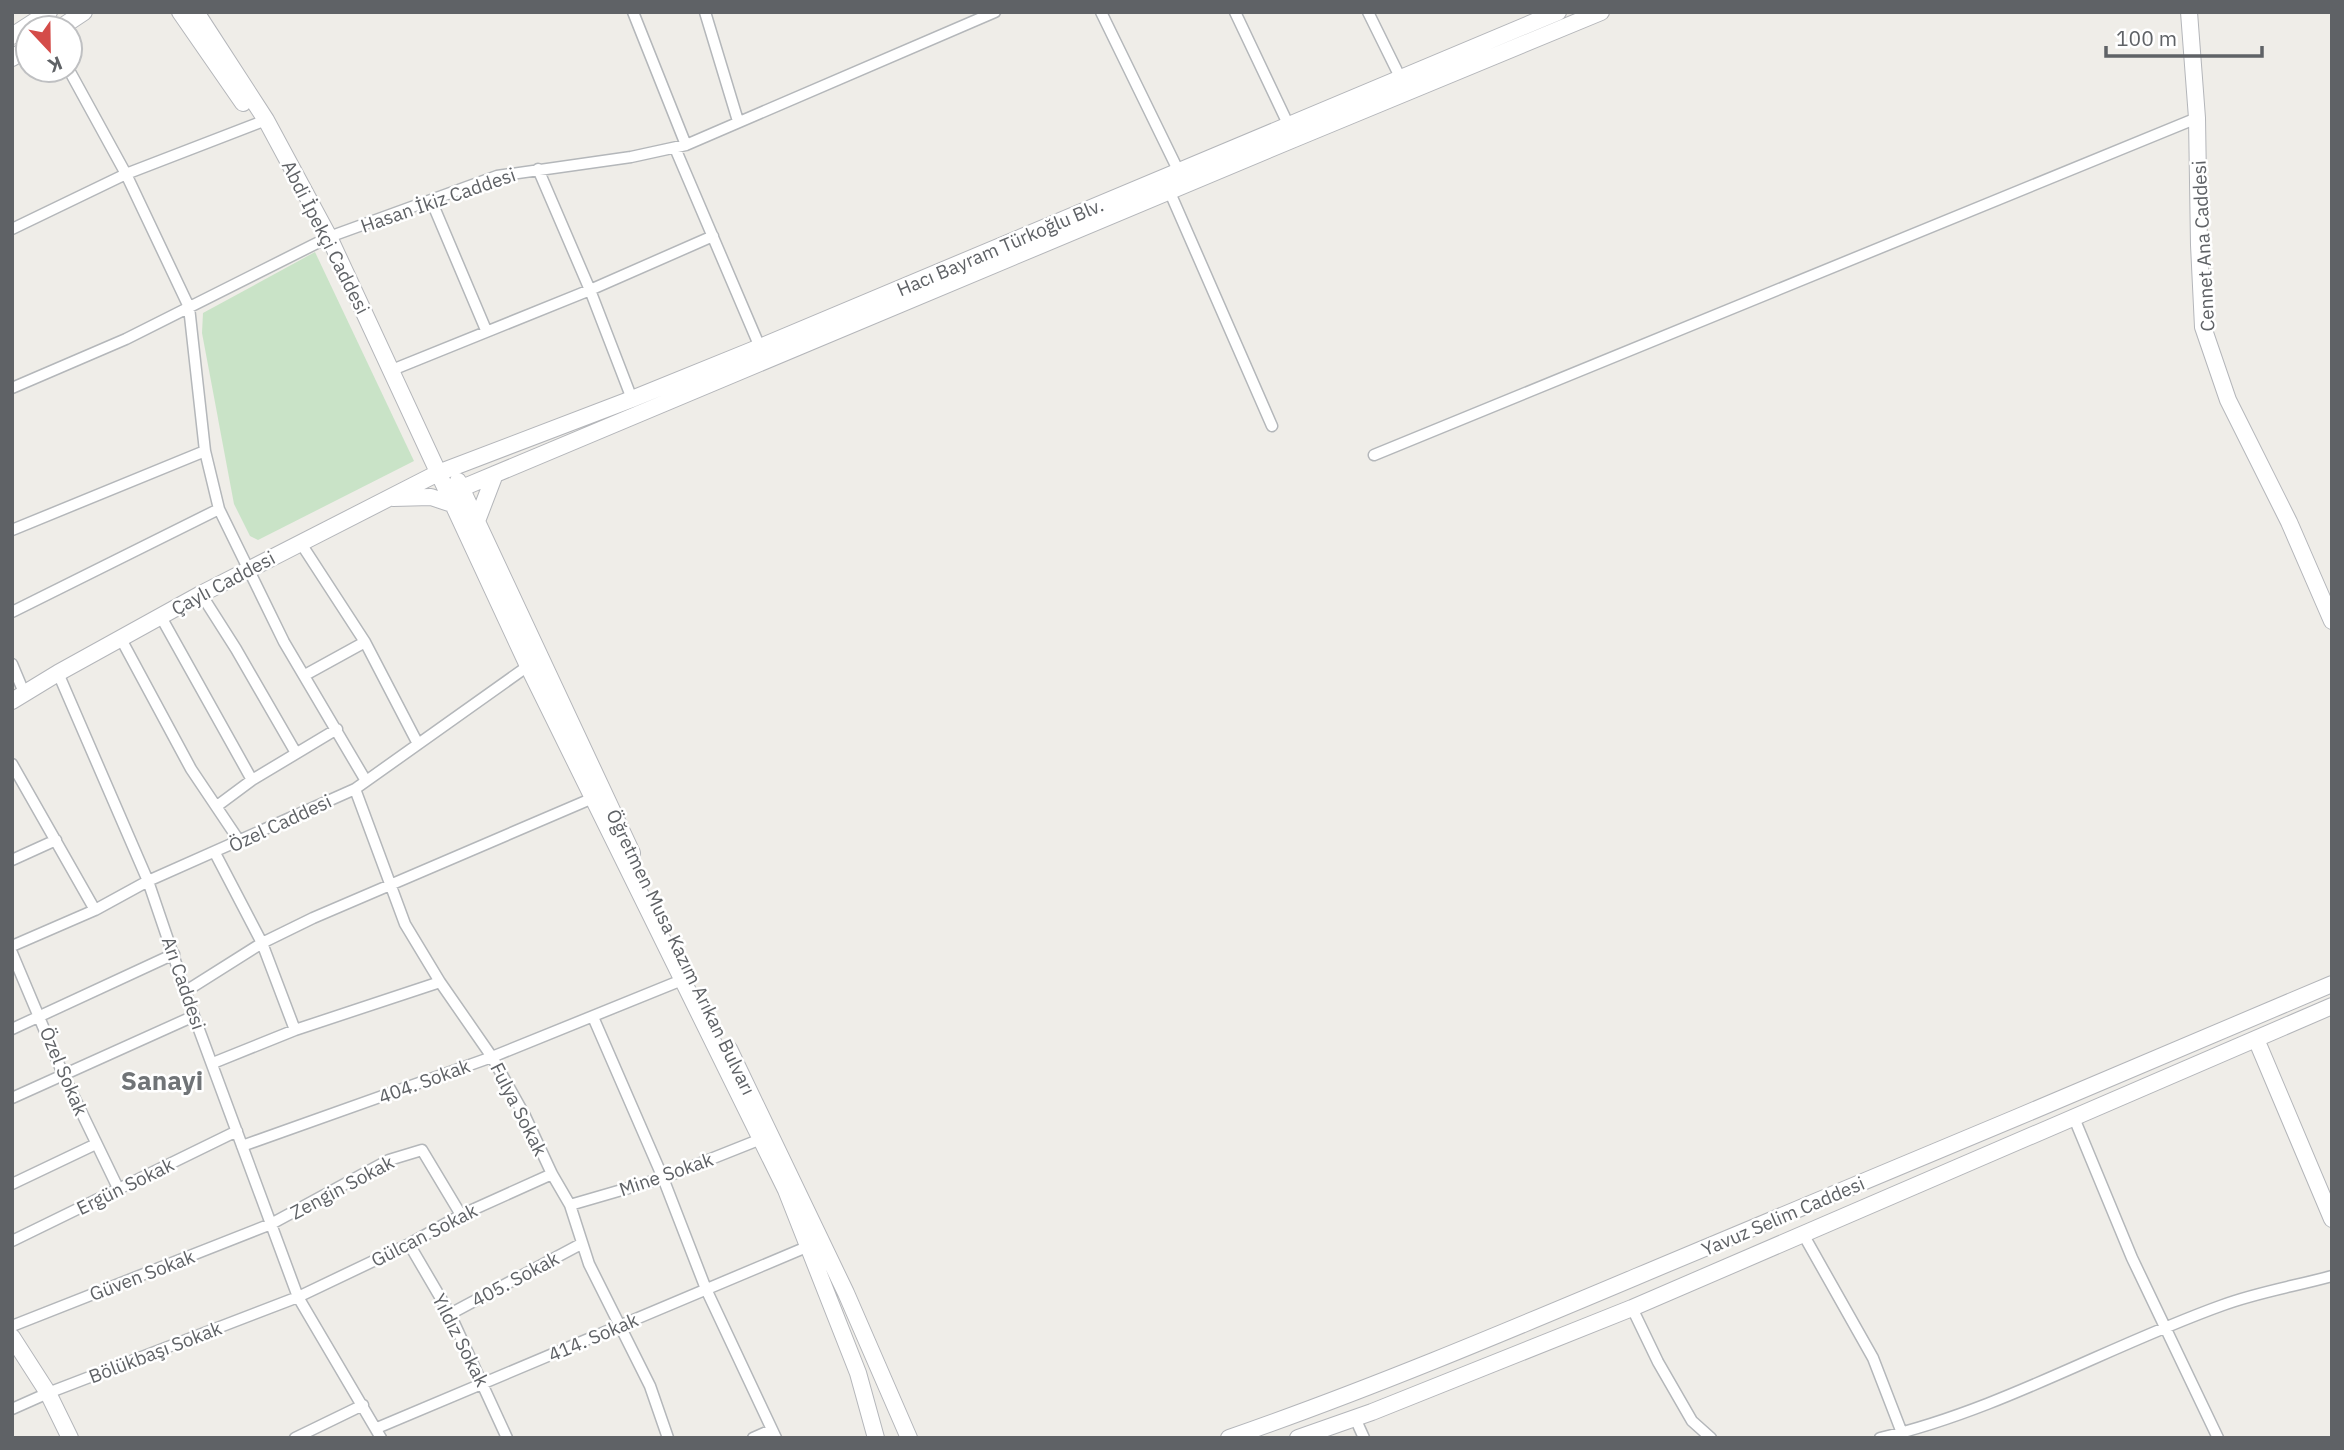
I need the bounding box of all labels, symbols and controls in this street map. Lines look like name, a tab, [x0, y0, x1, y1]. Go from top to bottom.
north arrow	[14, 14, 84, 84]
scale bar	[2106, 14, 2262, 58]
text: 100 m	[2116, 24, 2177, 52]
text: K	[45, 51, 66, 78]
street label: Abdi İpekçi Caddesi	[277, 156, 375, 318]
street label: Cennet Ana Caddesi	[2187, 160, 2219, 332]
street label: Hasan İkiz Caddesi	[357, 162, 519, 238]
street label: Hacı Bayram Türkoğlu Blv.	[893, 193, 1107, 301]
street label: Çaylı Caddesi	[167, 546, 279, 620]
street label: Özel Caddesi	[225, 789, 335, 857]
street label: Öğretmen Musa Kazım Arıkan Bulvarı	[601, 805, 761, 1099]
street label: Arı Caddesi	[157, 933, 211, 1033]
street label: Özel Sokak	[35, 1023, 93, 1119]
street label: 404. Sokak	[375, 1053, 473, 1109]
street label: Fulya Sokak	[485, 1058, 553, 1160]
district label: Sanayi	[121, 1063, 203, 1097]
street label: Mine Sokak	[616, 1147, 716, 1201]
street label: Zengin Sokak	[286, 1150, 398, 1224]
street label: Ergün Sokak	[72, 1152, 178, 1220]
street label: Yavuz Selim Caddesi	[1698, 1171, 1868, 1261]
street label: Gülcan Sokak	[367, 1198, 481, 1272]
street label: Güven Sokak	[86, 1244, 198, 1306]
street label: 405. Sokak	[467, 1246, 563, 1312]
street label: Yıldız Sokak	[427, 1289, 495, 1391]
street label: 414. Sokak	[544, 1307, 642, 1367]
street label: Bölükbaşı Sokak	[85, 1316, 225, 1388]

